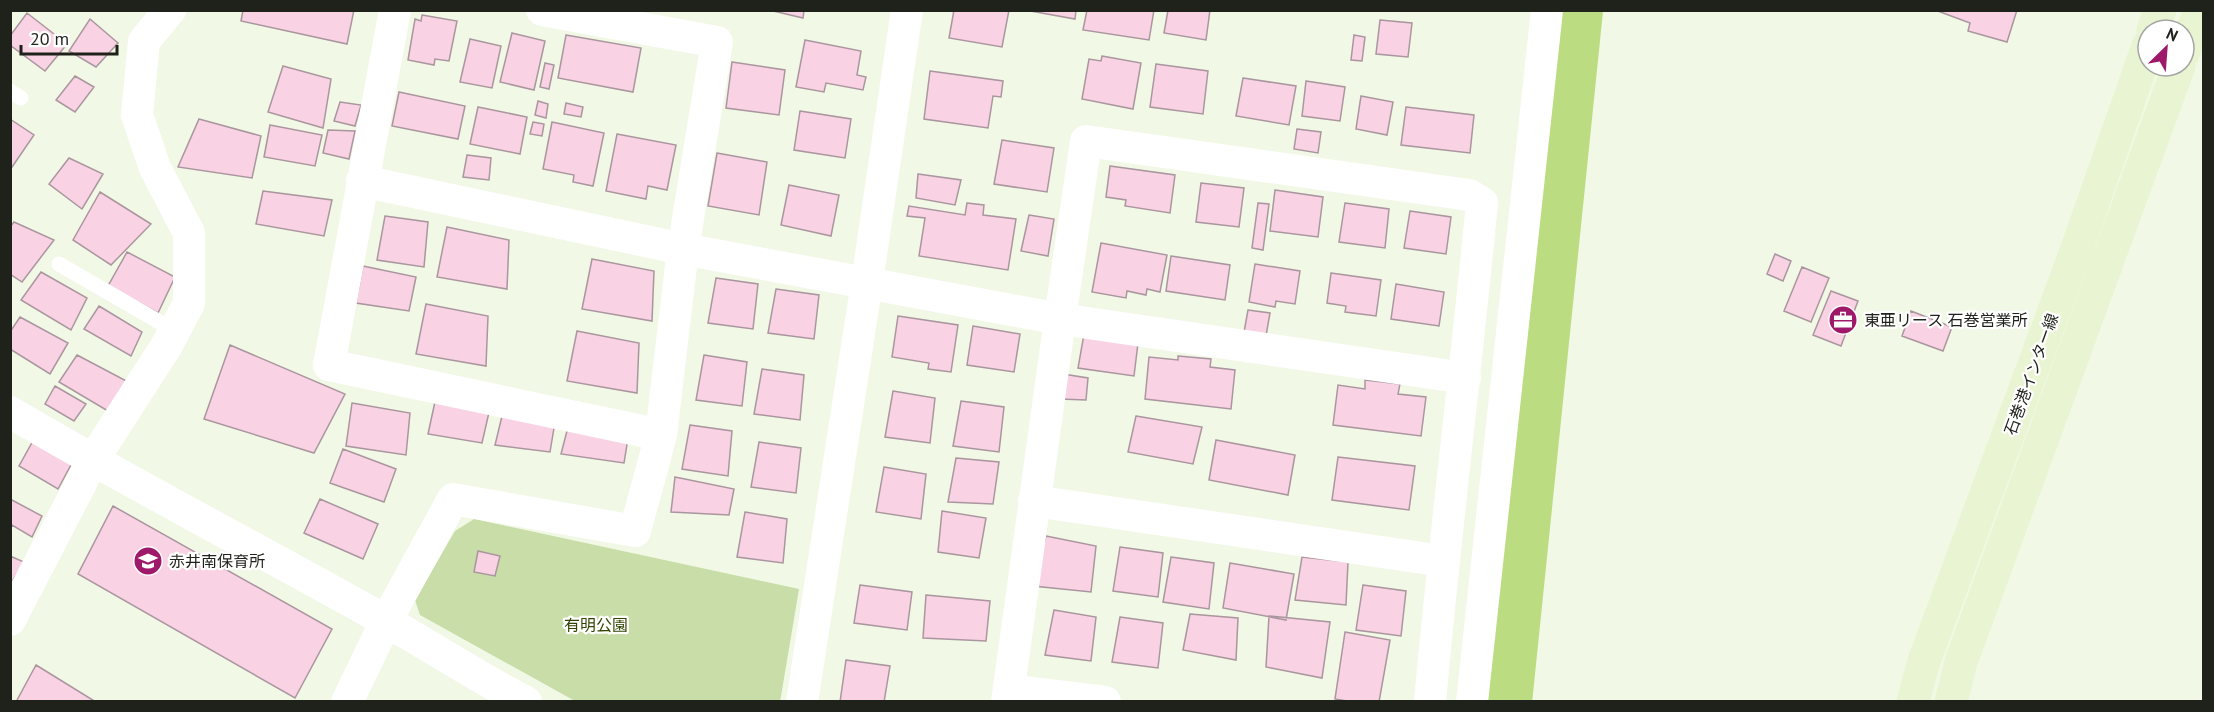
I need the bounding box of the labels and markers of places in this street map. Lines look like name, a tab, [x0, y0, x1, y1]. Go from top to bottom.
office icon: 東亜リース 石巻営業所	[1827, 304, 1859, 336]
place label: 東亜リース 石巻営業所	[1864, 310, 2027, 330]
school or university icon: 赤井南保育所	[132, 545, 164, 577]
place label: 赤井南保育所	[169, 551, 265, 571]

